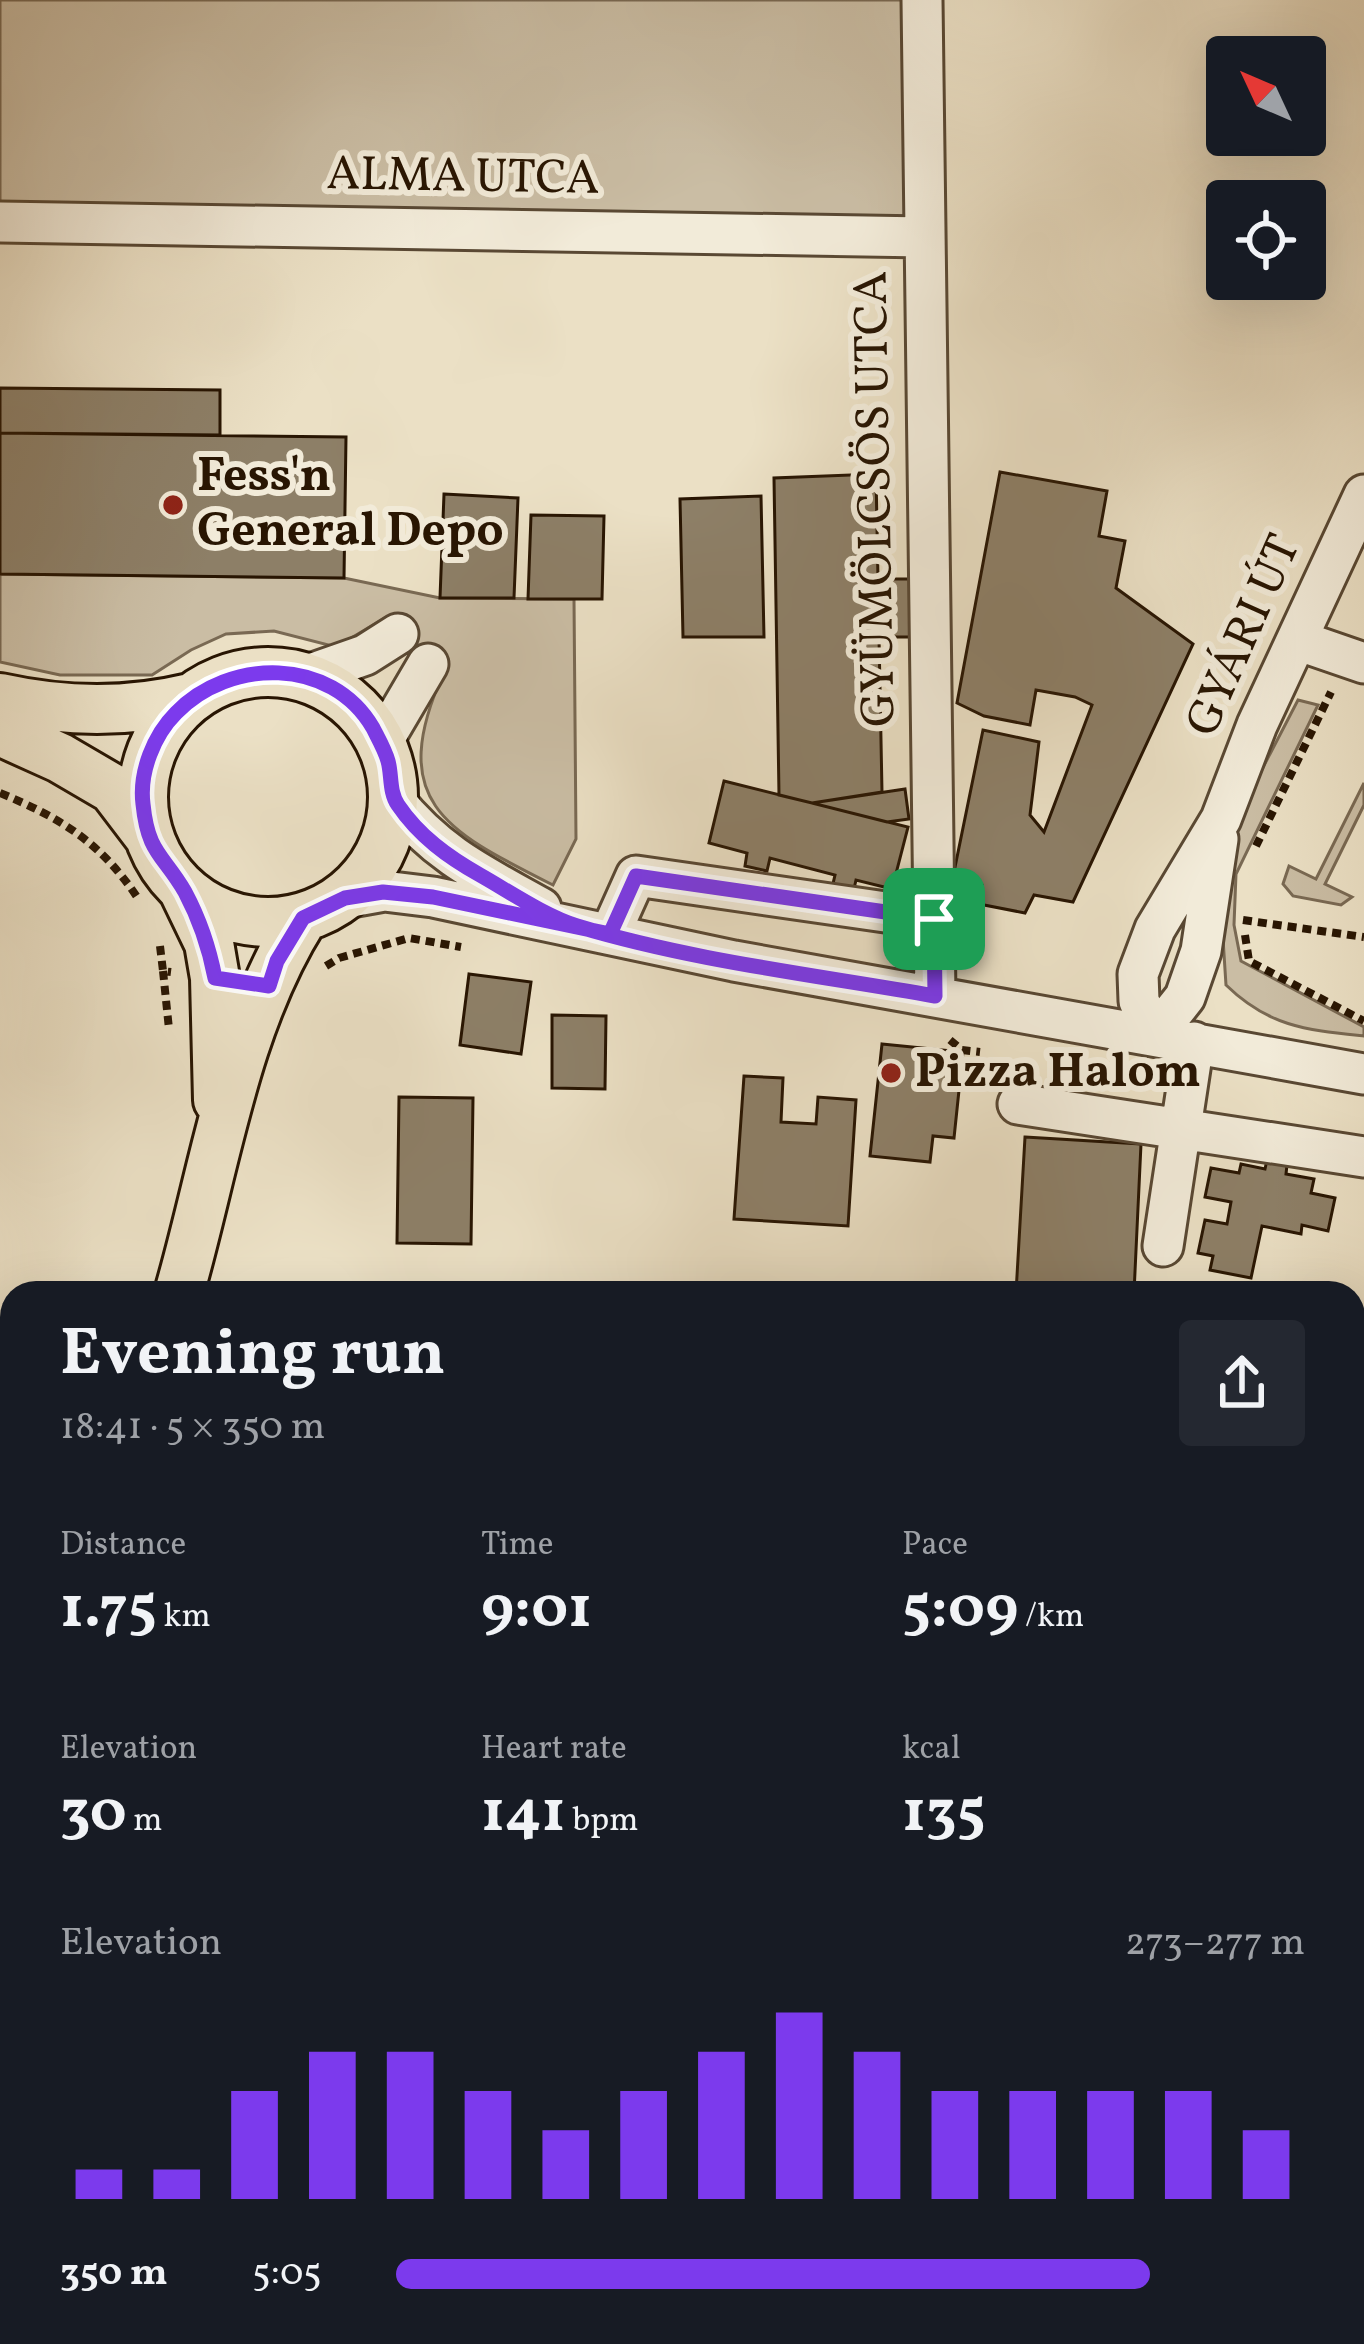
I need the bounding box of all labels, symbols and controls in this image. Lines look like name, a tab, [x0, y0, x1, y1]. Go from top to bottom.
north arrow	[1206, 36, 1326, 156]
map controls	[1206, 36, 1326, 300]
street label: ALMA UTCA	[326, 142, 600, 214]
button: locate	[1206, 180, 1326, 300]
street label: GYÜMÖLCSÖS UTCA	[840, 270, 914, 728]
place label: Fess'n General Depo	[197, 444, 504, 566]
marker: Fess'n General Depo	[160, 492, 186, 518]
street label: GYÁRI ÚT	[1171, 525, 1319, 747]
pin	[883, 868, 985, 970]
icon: arrive	[901, 886, 967, 952]
place label: Pizza Halom	[915, 1040, 1201, 1107]
marker: Pizza Halom	[878, 1060, 904, 1086]
text: Evening run	[60, 1310, 446, 1402]
button: share	[1179, 1320, 1305, 1446]
text: 18:41 · 5 × 350 m	[60, 1401, 325, 1455]
text: Distance	[60, 1523, 186, 1569]
text: Time	[481, 1523, 553, 1569]
text: Pace	[902, 1523, 968, 1569]
text: 1.75	[60, 1569, 157, 1652]
text: 9:01	[481, 1569, 592, 1652]
text: 5:09	[902, 1569, 1018, 1652]
text: km	[157, 1595, 211, 1641]
text: /km	[1018, 1595, 1084, 1641]
text: Elevation	[60, 1727, 197, 1773]
text: Heart rate	[481, 1727, 627, 1773]
text: kcal	[902, 1727, 961, 1773]
text: 30	[60, 1773, 127, 1856]
text: 141	[481, 1773, 566, 1856]
text: 135	[902, 1773, 986, 1856]
text: m	[127, 1799, 162, 1845]
text: bpm	[566, 1799, 638, 1845]
text: Elevation	[60, 1917, 222, 1971]
text: 273–277 m	[1125, 1917, 1305, 1971]
text: 350 m	[60, 2247, 168, 2301]
text: 5:05	[252, 2247, 322, 2301]

